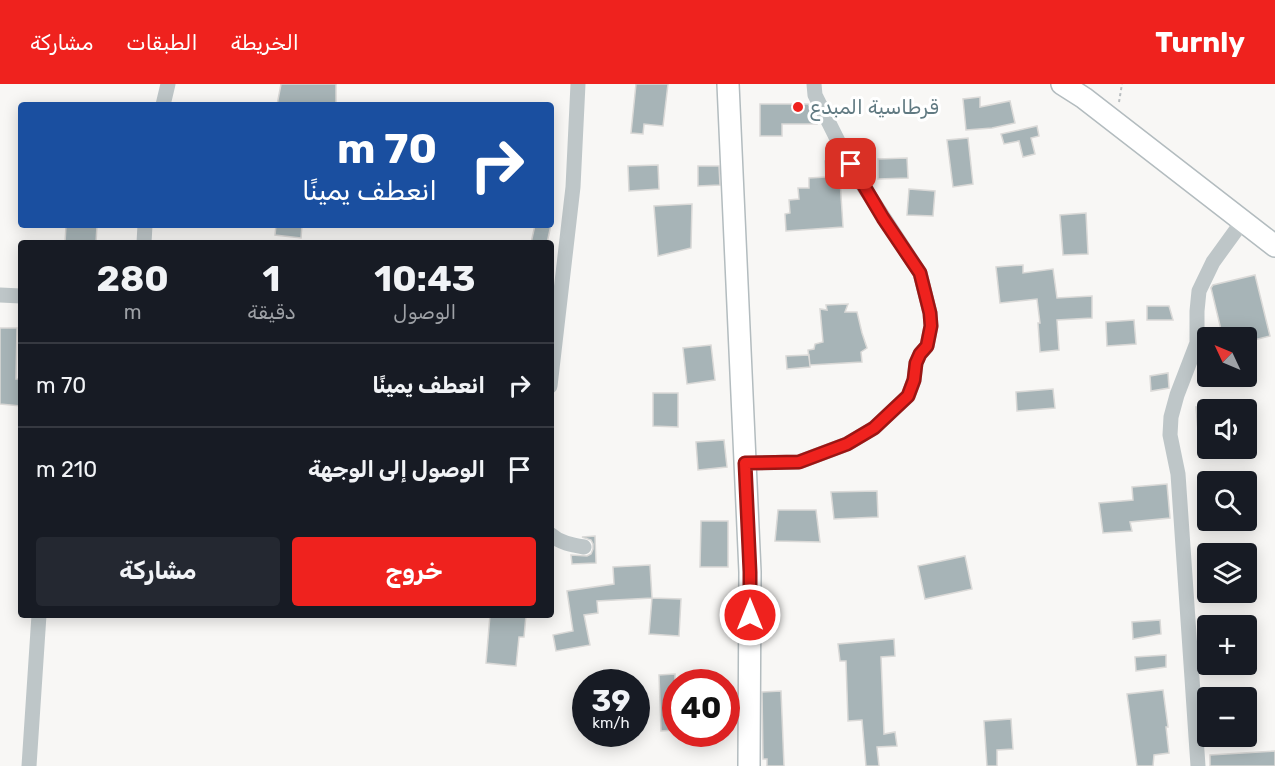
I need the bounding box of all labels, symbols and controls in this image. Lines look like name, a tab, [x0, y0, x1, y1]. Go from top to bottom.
text: Turnly	[1155, 26, 1245, 59]
text: مشاركة	[30, 30, 93, 55]
text: الطبقات	[126, 30, 198, 55]
text: الخريطة	[231, 30, 299, 55]
place label: قرطاسية المبدع	[810, 95, 939, 121]
marker: قرطاسية المبدع	[791, 100, 805, 114]
text: 70 m	[337, 124, 437, 174]
icon: right	[458, 126, 536, 204]
pin	[825, 138, 876, 189]
icon: arrive	[834, 147, 867, 180]
text: انعطف يمينًا	[302, 175, 437, 207]
text: 280	[97, 257, 169, 300]
text: 1	[263, 257, 280, 300]
text: 10:43	[374, 257, 475, 300]
text: m	[124, 300, 142, 324]
text: دقيقة	[247, 300, 296, 324]
text: الوصول	[393, 300, 456, 324]
north arrow	[1197, 327, 1257, 387]
map controls	[1197, 327, 1257, 747]
icon: right	[503, 369, 536, 402]
text: 70 m	[36, 372, 86, 399]
text: انعطف يمينًا	[372, 372, 485, 399]
button: sound	[1197, 399, 1257, 459]
icon: arrive	[503, 453, 536, 486]
text: 210 m	[36, 456, 97, 483]
text: الوصول إلى الوجهة	[308, 456, 485, 483]
button: search	[1197, 471, 1257, 531]
button: مشاركة	[36, 537, 280, 606]
button: خروج	[292, 537, 536, 606]
button: layers	[1197, 543, 1257, 603]
position arrow	[718, 583, 782, 647]
button: +	[1197, 615, 1257, 675]
speed limit sign: 40	[662, 669, 740, 747]
text: 39	[592, 683, 631, 719]
button: −	[1197, 687, 1257, 747]
text: km/h	[592, 714, 630, 732]

